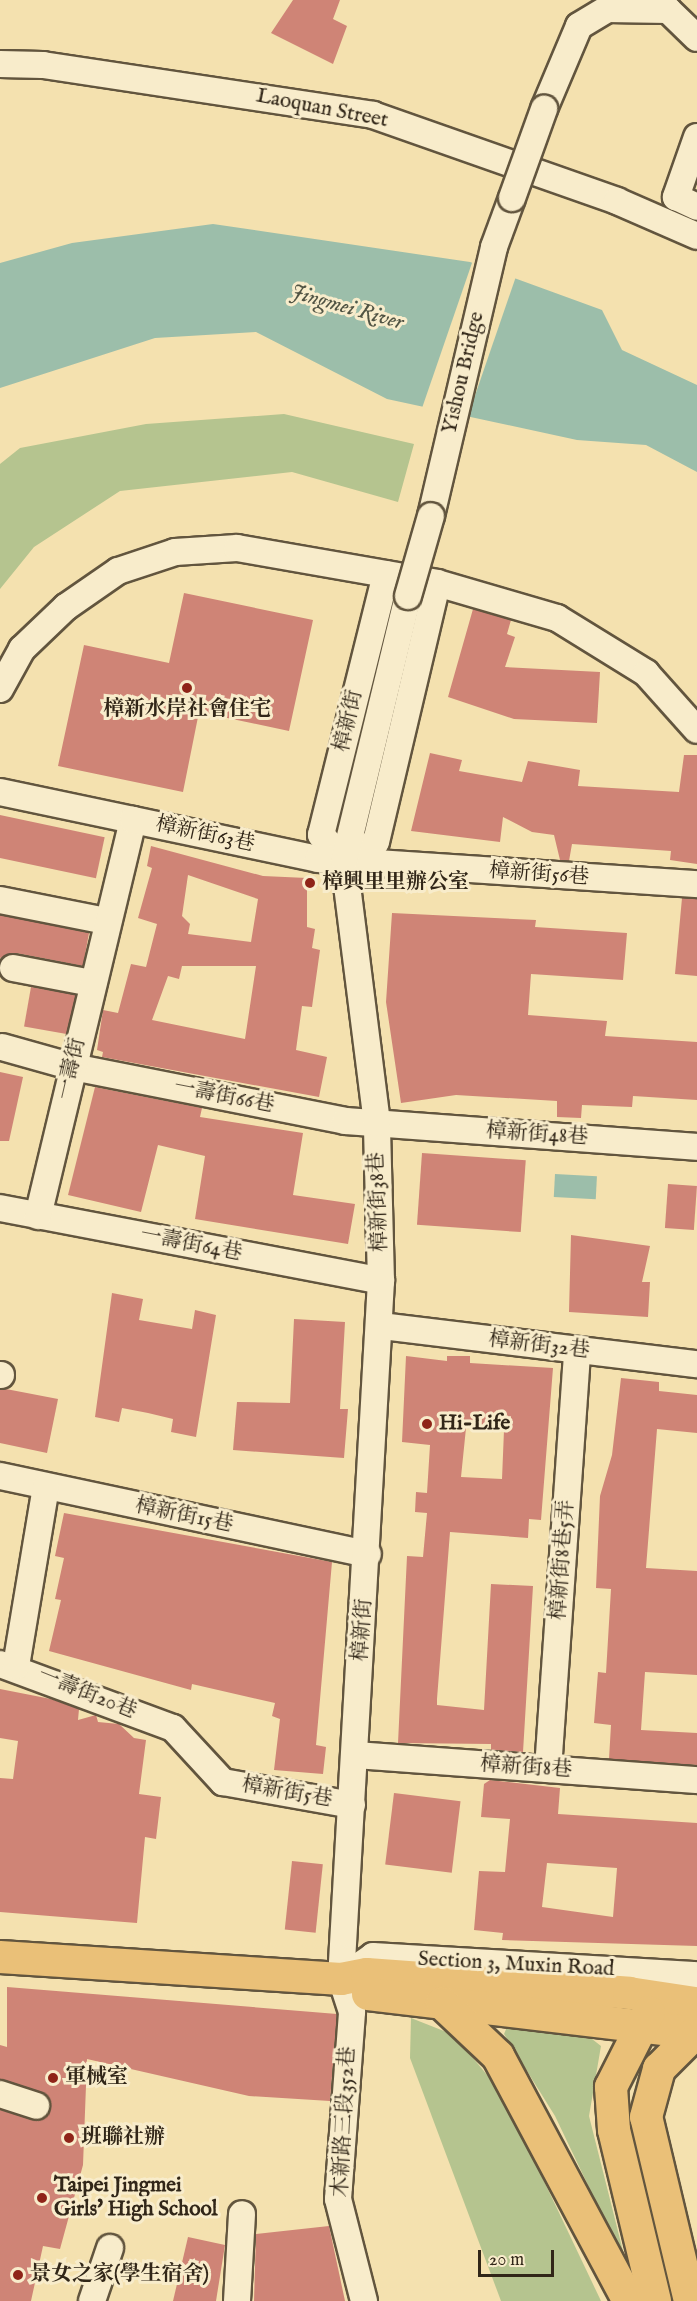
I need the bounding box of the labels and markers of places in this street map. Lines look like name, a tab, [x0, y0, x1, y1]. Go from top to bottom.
marker: 樟新水岸社會住宅	[180, 681, 194, 695]
place label: 樟新水岸社會住宅	[103, 697, 271, 723]
place label: 樟興里里辦公室	[322, 870, 469, 896]
marker: 樟興里里辦公室	[303, 876, 317, 890]
place label: Hi-Life	[439, 1411, 510, 1437]
marker: Hi-Life	[420, 1417, 434, 1431]
place label: 軍械室	[65, 2065, 128, 2091]
marker: 軍械室	[46, 2071, 60, 2085]
place label: 班聯社辦	[81, 2125, 165, 2151]
marker: 班聯社辦	[62, 2131, 76, 2145]
place label: Taipei Jingmei Girls' High School	[54, 2173, 217, 2223]
marker: Taipei Jingmei Girls' High School	[35, 2191, 49, 2205]
place label: 景女之家(學生宿舍)	[30, 2262, 209, 2288]
marker: 景女之家(學生宿舍)	[11, 2268, 25, 2282]

